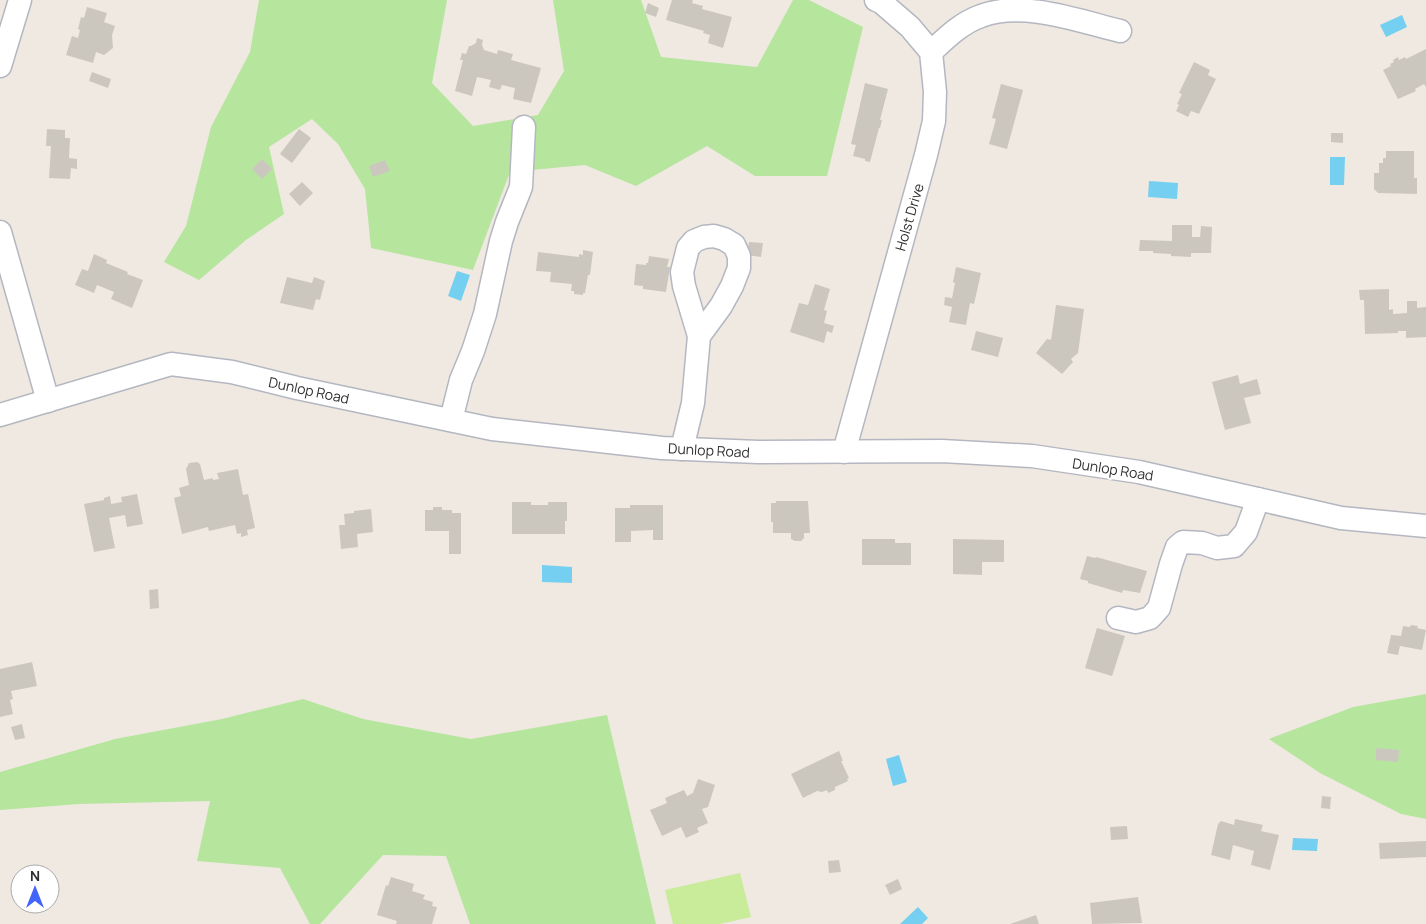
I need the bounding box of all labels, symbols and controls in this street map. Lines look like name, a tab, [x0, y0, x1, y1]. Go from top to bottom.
street label: Holst Drive	[890, 181, 928, 253]
street label: Dunlop Road	[267, 372, 351, 408]
street label: Dunlop Road	[668, 438, 750, 462]
street label: Dunlop Road	[1071, 453, 1155, 485]
north arrow	[10, 864, 60, 914]
text: N	[30, 866, 40, 885]

